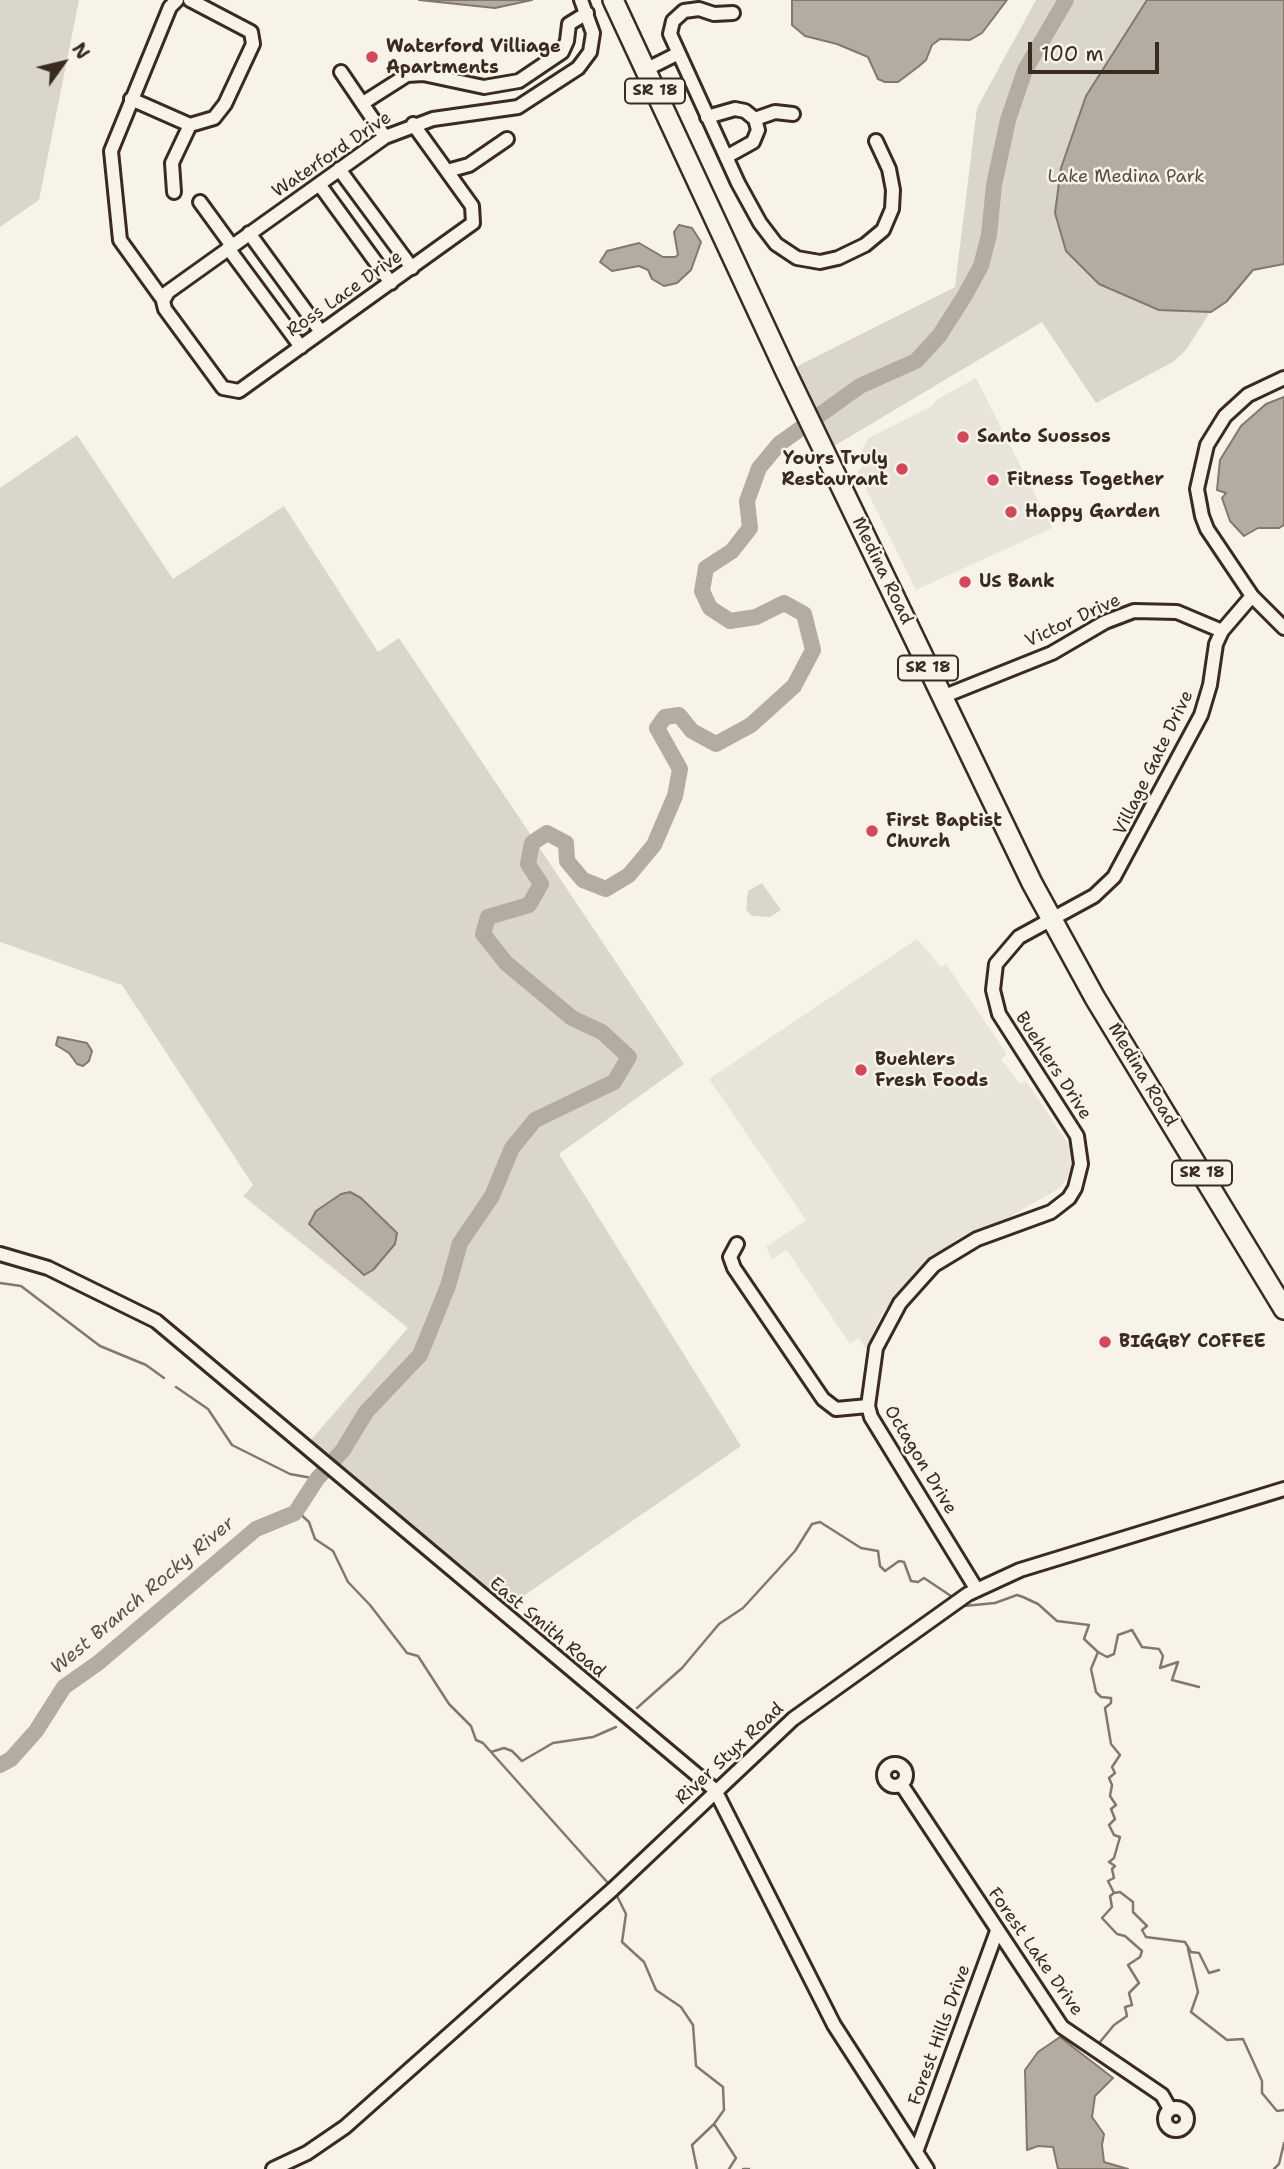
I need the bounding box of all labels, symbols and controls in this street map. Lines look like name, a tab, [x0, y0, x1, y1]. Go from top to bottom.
north arrow	[28, 28, 98, 98]
scale bar	[1032, 28, 1163, 72]
place label: Waterford Villiage Apartments	[386, 36, 561, 78]
text: N	[66, 38, 95, 64]
text: 100 m	[1041, 40, 1104, 68]
marker: Waterford Villiage Apartments	[364, 49, 380, 65]
road number: SR 18	[625, 78, 685, 104]
street label: Waterford Drive	[268, 107, 396, 203]
park label: Lake Medina Park	[1047, 166, 1205, 188]
street label: Ross Lace Drive	[283, 246, 407, 342]
place label: Santo Suossos	[977, 426, 1111, 448]
marker: Santo Suossos	[955, 429, 971, 445]
place label: Yours Truly Restaurant	[781, 448, 888, 490]
marker: Yours Truly Restaurant	[894, 461, 910, 477]
place label: Fitness Together	[1007, 469, 1164, 491]
marker: Fitness Together	[985, 472, 1001, 488]
place label: Happy Garden	[1025, 501, 1160, 523]
marker: Happy Garden	[1003, 504, 1019, 520]
street label: Medina Road	[847, 514, 917, 628]
place label: US Bank	[979, 571, 1055, 593]
marker: US Bank	[957, 574, 973, 590]
street label: Victor Drive	[1022, 590, 1124, 652]
road number: SR 18	[898, 656, 958, 680]
street label: Village Gate Drive	[1110, 687, 1198, 839]
place label: First Baptist Church	[886, 810, 1002, 852]
marker: First Baptist Church	[864, 823, 880, 839]
street label: Buehlers Drive	[1010, 1008, 1096, 1124]
street label: Medina Road	[1103, 1019, 1181, 1131]
place label: Buehlers Fresh Foods	[875, 1049, 988, 1092]
marker: Buehlers Fresh Foods	[853, 1062, 869, 1078]
road number: SR 18	[1172, 1161, 1232, 1186]
place label: BIGGBY COFFEE	[1119, 1331, 1266, 1353]
marker: BIGGBY COFFEE	[1097, 1334, 1113, 1350]
street label: Octagon Drive	[879, 1402, 961, 1518]
water label: West Branch Rocky River	[47, 1512, 239, 1680]
street label: East Smith Road	[485, 1573, 609, 1683]
street label: River Styx Road	[672, 1698, 788, 1810]
street label: Forest Lake Drive	[983, 1884, 1087, 2020]
street label: Forest Hills Drive	[905, 1962, 975, 2108]

